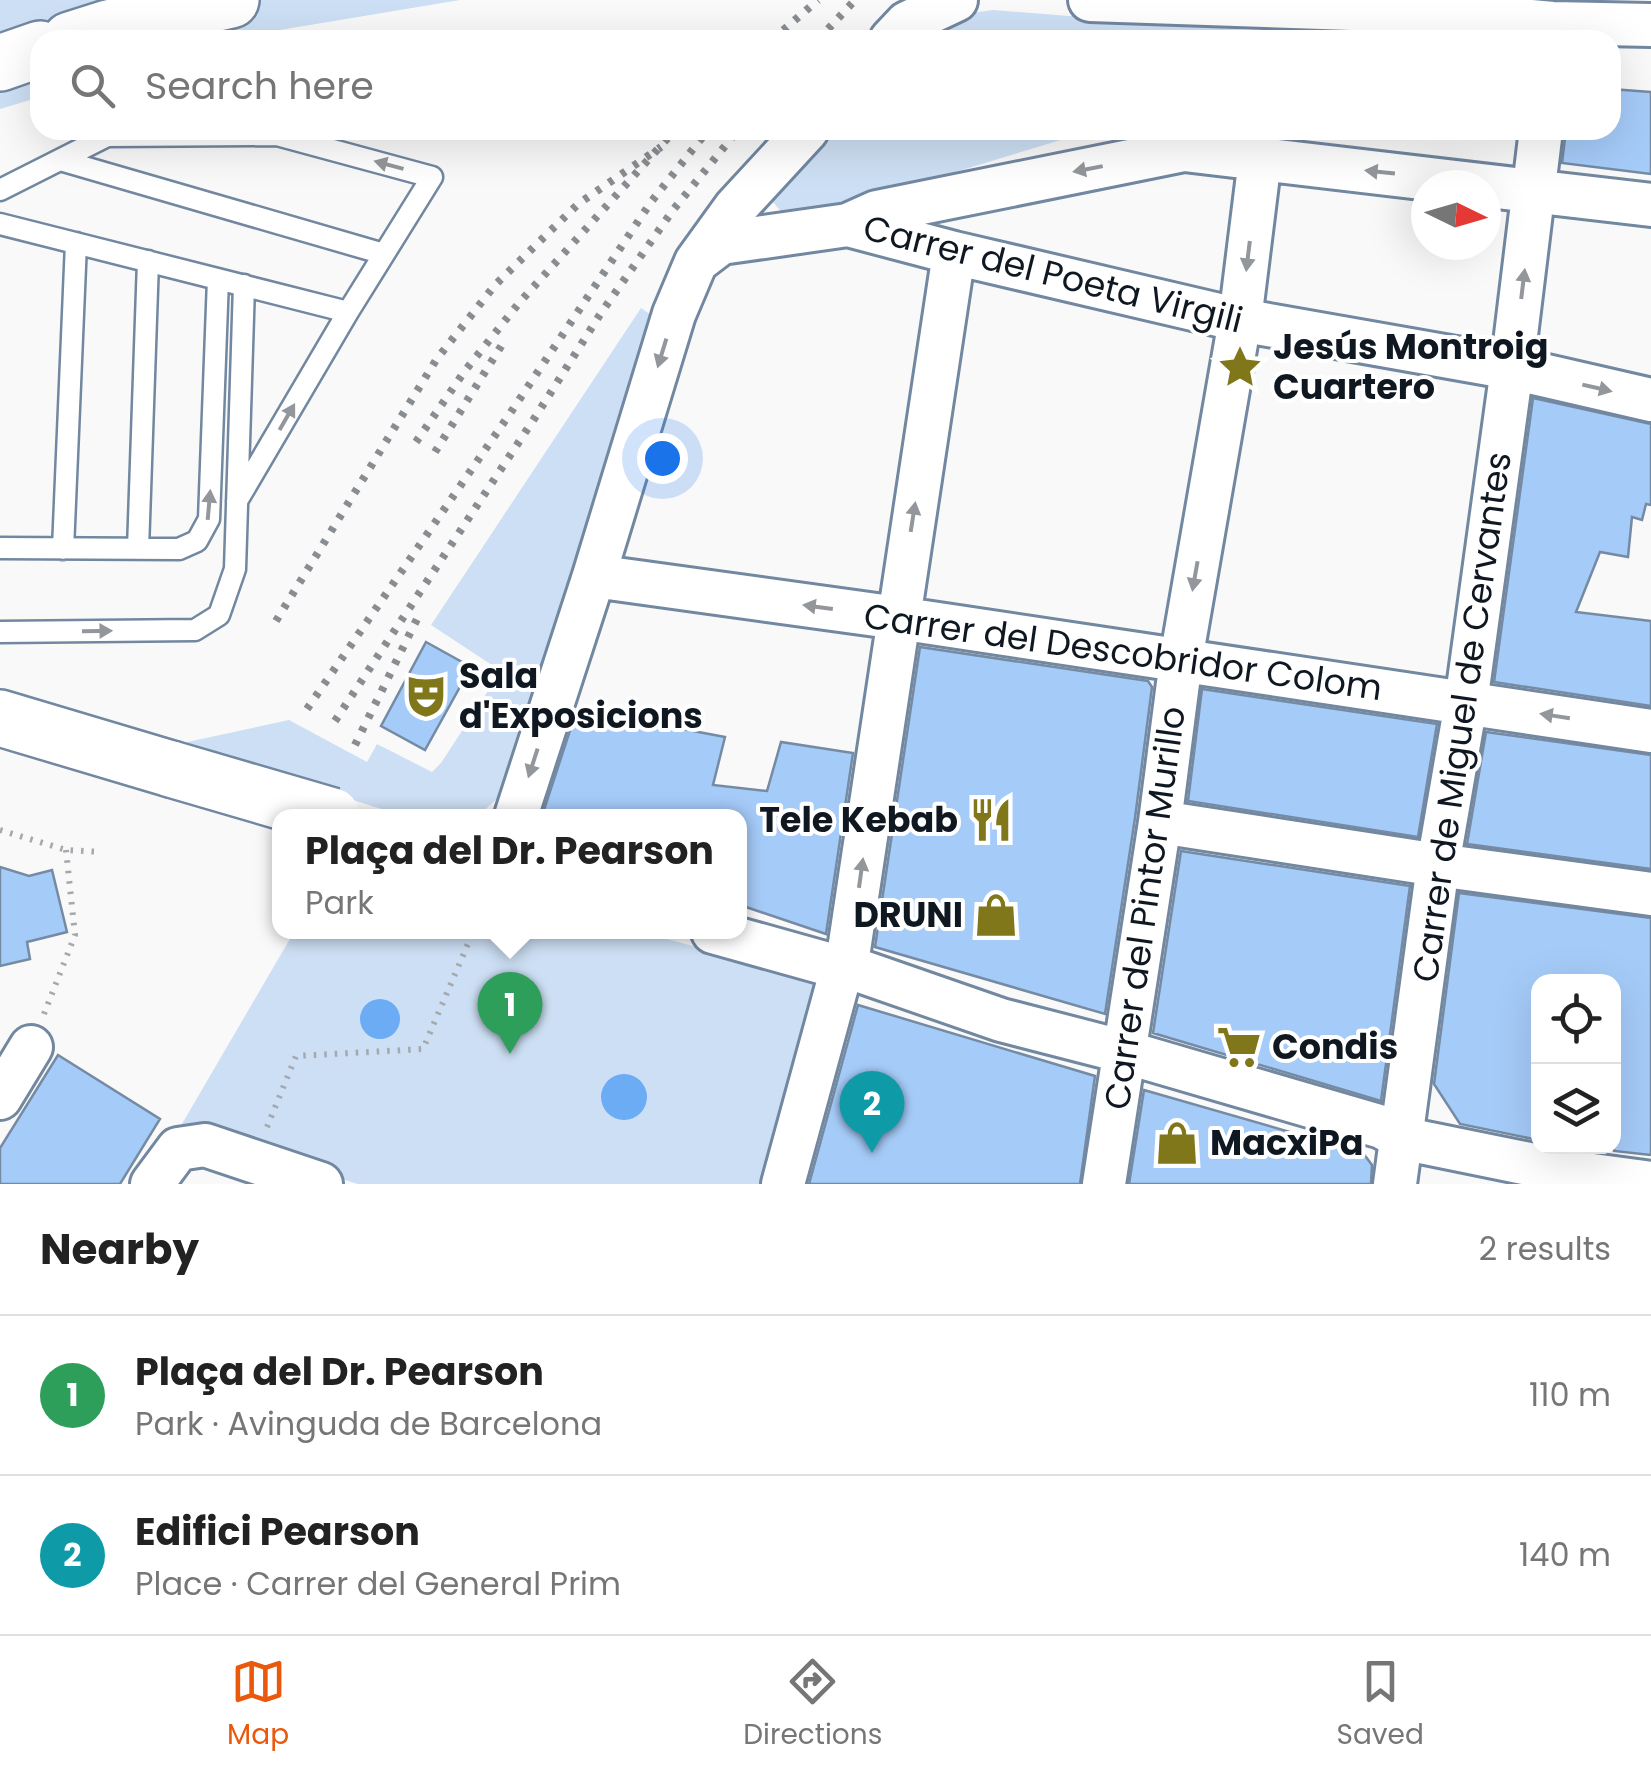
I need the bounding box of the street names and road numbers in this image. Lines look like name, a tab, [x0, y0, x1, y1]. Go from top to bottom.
street label: Carrer del Poeta Virgili	[858, 203, 1248, 344]
street label: Carrer de Miguel de Cervantes	[1400, 449, 1523, 985]
street label: Carrer del Descobridor Colom	[861, 591, 1385, 712]
street label: Carrer del Pintor Murillo	[1092, 703, 1197, 1113]

